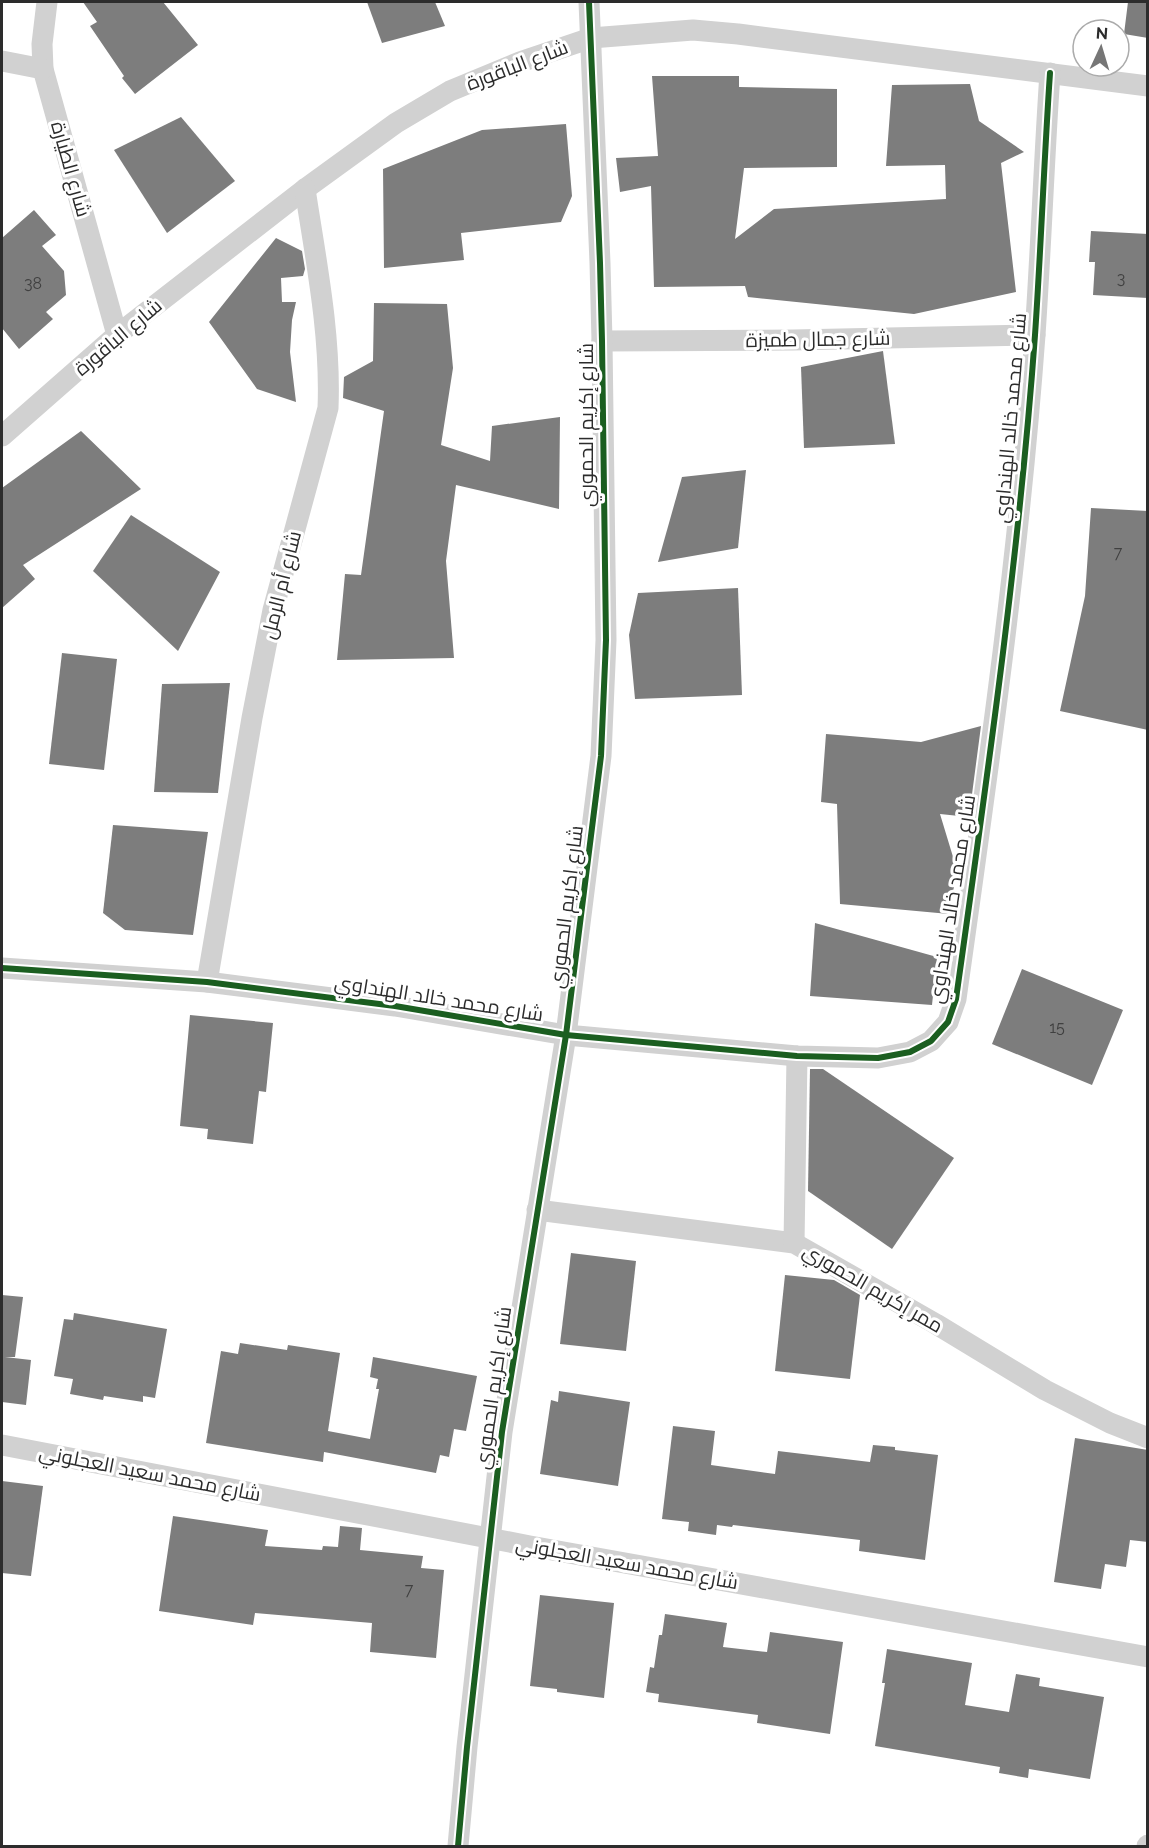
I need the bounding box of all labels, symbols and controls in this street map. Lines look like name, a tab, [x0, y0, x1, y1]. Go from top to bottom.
north arrow	[1071, 18, 1131, 78]
text: N	[1095, 24, 1109, 43]
street label: شارع الباقورة	[463, 35, 572, 97]
street label: شارع الطيارة	[44, 118, 96, 220]
house number: 3	[1117, 269, 1125, 288]
house number: 38	[24, 274, 42, 293]
street label: شارع الباقورة	[69, 293, 168, 382]
street label: شارع محمد خالد الهنداوي	[989, 312, 1035, 525]
street label: شارع جمال طميزة	[745, 326, 891, 354]
street label: شارع إكريم الحموري	[574, 343, 602, 507]
street label: شارع أم الرمل	[256, 528, 308, 642]
house number: 7	[1114, 543, 1123, 562]
street label: شارع محمد خالد الهنداوي	[924, 793, 984, 1006]
street label: شارع إكريم الحموري	[544, 824, 592, 990]
street label: شارع محمد خالد الهنداوي	[332, 970, 545, 1030]
house number: 15	[1049, 1018, 1065, 1037]
street label: ممر إكريم الحموري	[797, 1238, 947, 1341]
street label: شارع إكريم الحموري	[470, 1305, 520, 1471]
street label: شارع محمد سعيد العجلوني	[36, 1440, 263, 1510]
street label: شارع محمد سعيد العجلوني	[513, 1532, 740, 1598]
house number: 7	[405, 1580, 414, 1599]

